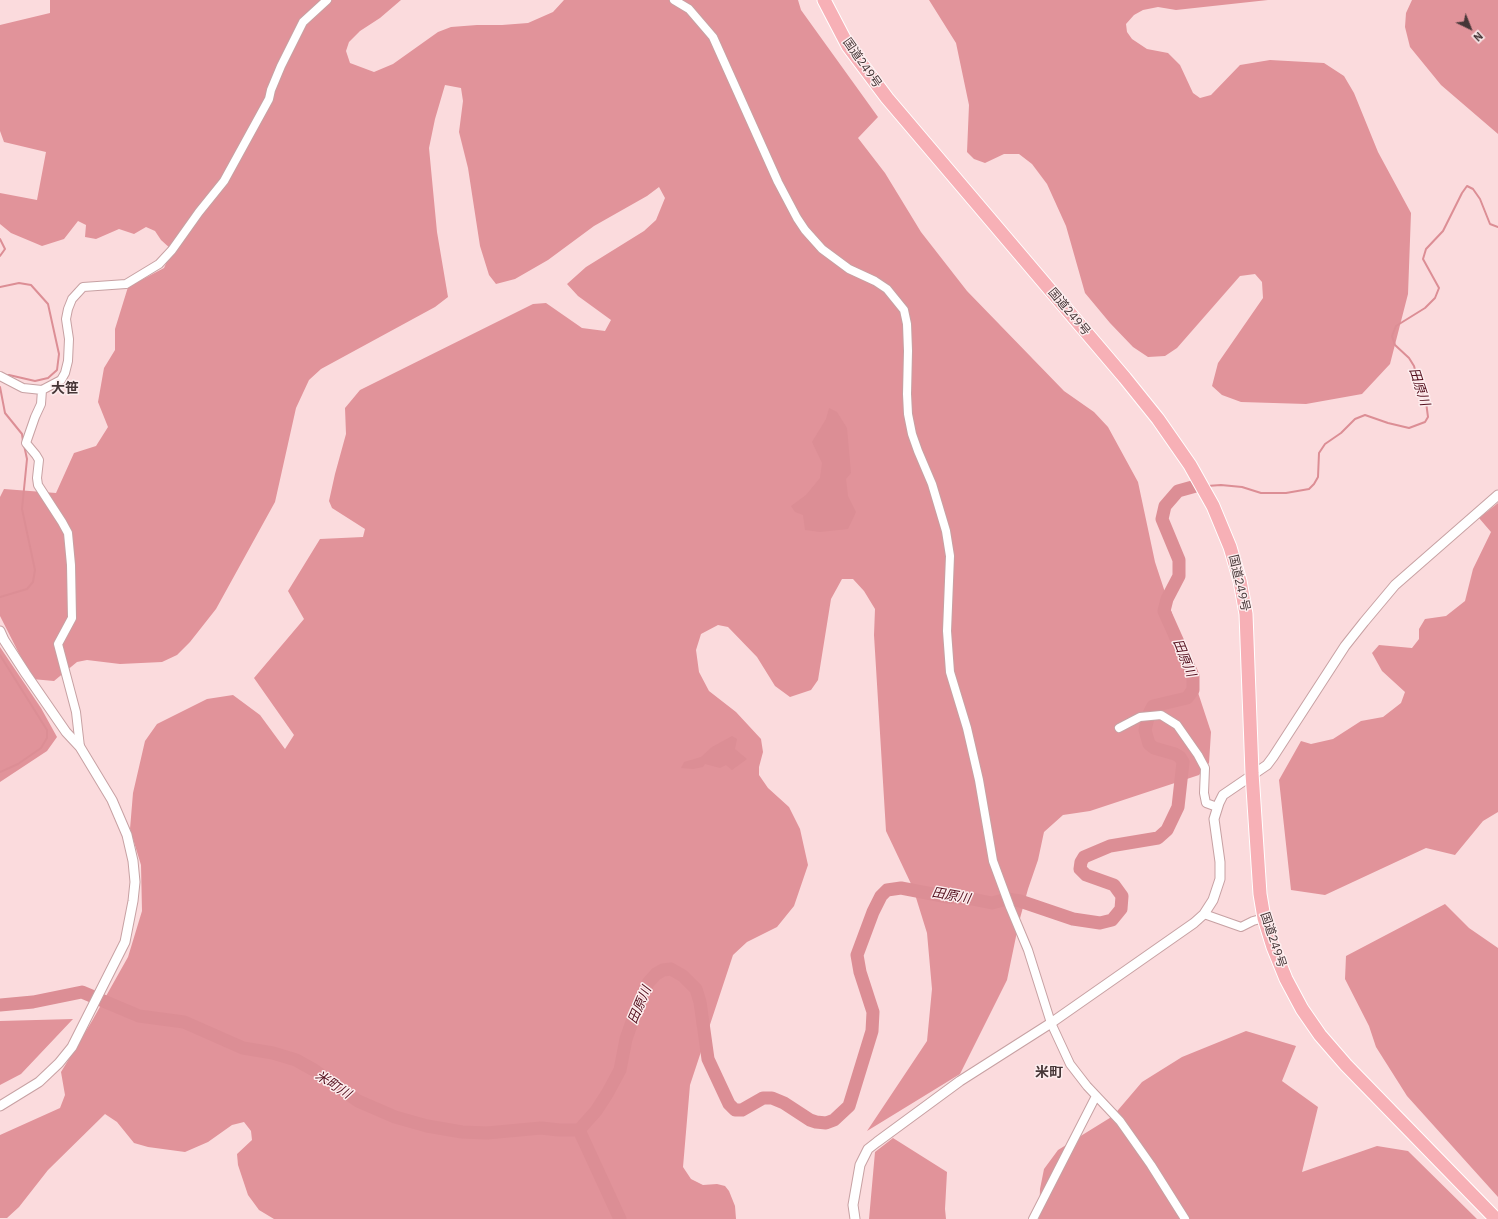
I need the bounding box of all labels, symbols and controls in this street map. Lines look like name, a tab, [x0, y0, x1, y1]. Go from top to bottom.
north arrow	[1450, 8, 1490, 48]
text: N	[1470, 29, 1486, 45]
street label: 国道249号	[840, 35, 884, 91]
street label: 国道249号	[1045, 285, 1093, 339]
water label: 田原川	[1406, 366, 1432, 408]
district label: 大笹	[51, 381, 79, 397]
street label: 国道249号	[1226, 553, 1252, 613]
water label: 田原川	[1169, 637, 1199, 679]
water label: 田原川	[930, 885, 972, 907]
street label: 国道249号	[1257, 910, 1289, 970]
water label: 田原川	[625, 984, 655, 1026]
district label: 米町	[1035, 1065, 1063, 1081]
water label: 米町川	[312, 1068, 354, 1102]

